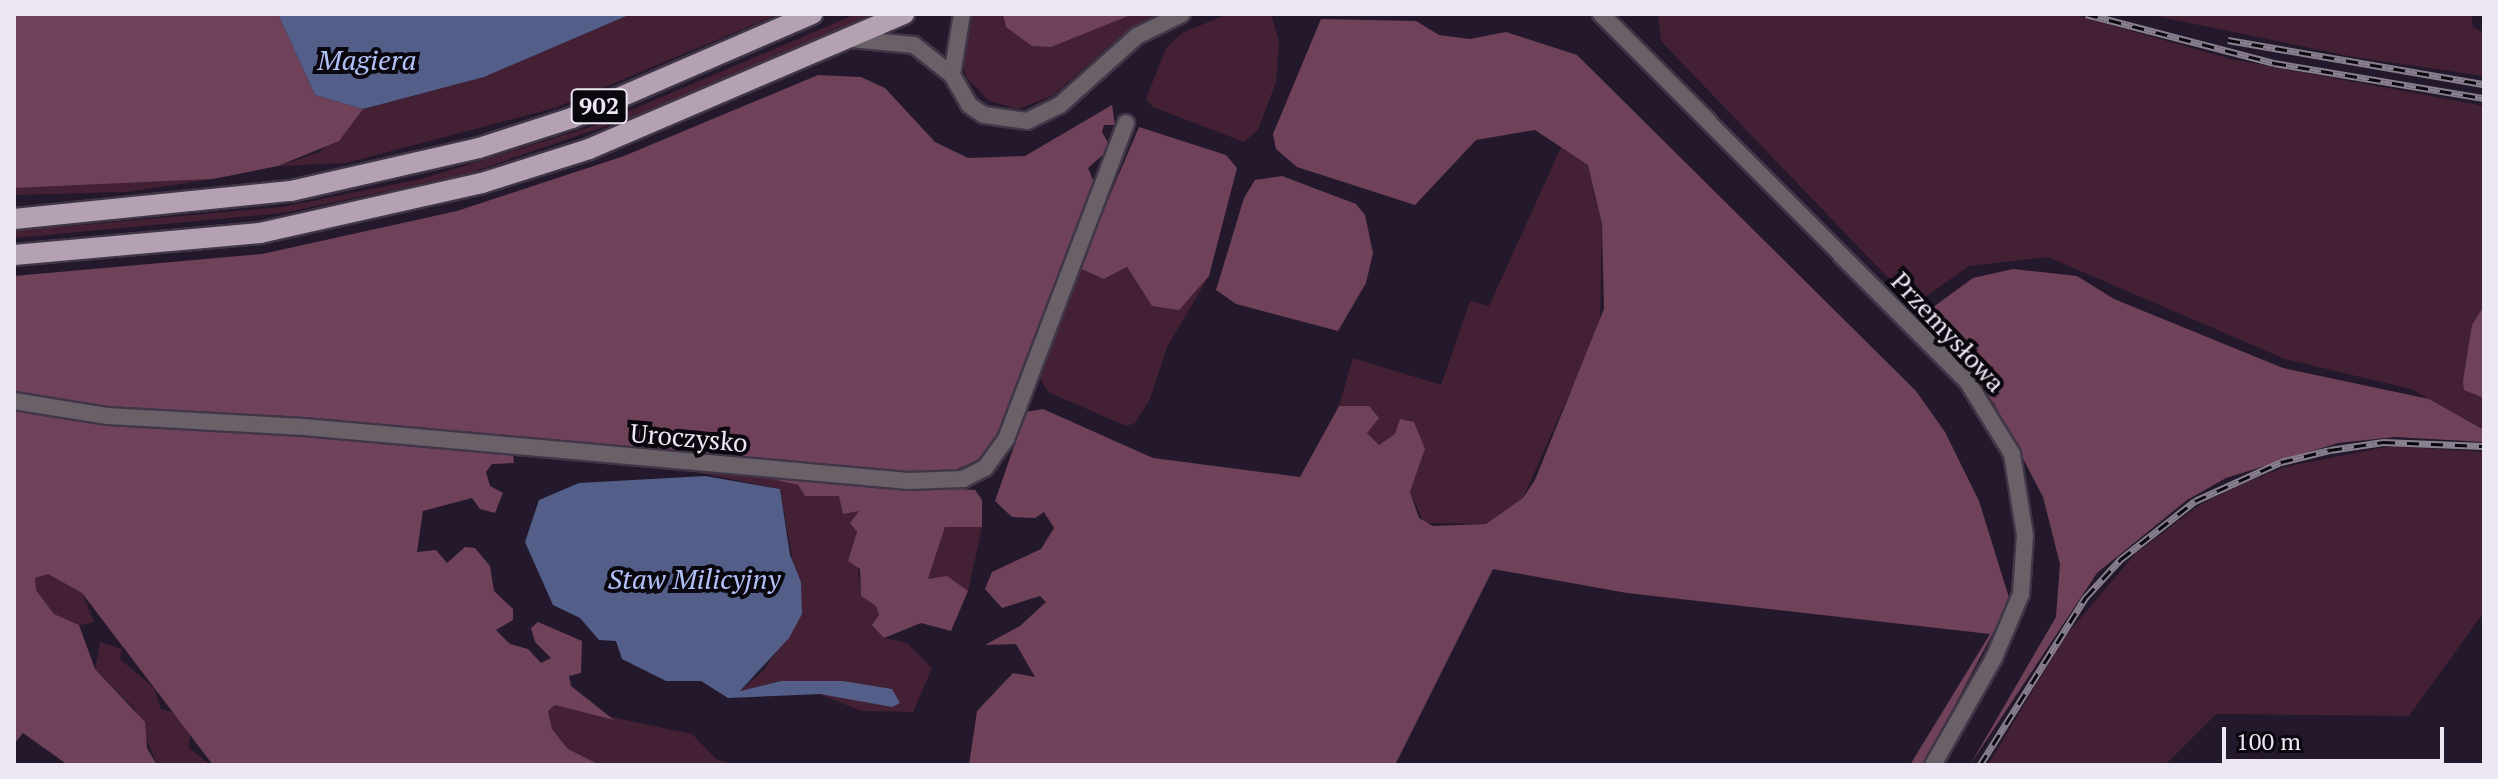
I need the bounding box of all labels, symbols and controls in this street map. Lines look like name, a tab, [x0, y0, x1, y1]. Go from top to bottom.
water label: Magiera	[318, 43, 416, 77]
road number: 902	[569, 86, 629, 126]
street label: Przemysłowa	[1885, 266, 2011, 398]
street label: Uroczysko	[629, 417, 749, 459]
water label: Staw Milicyjny	[607, 562, 781, 596]
scale bar	[2226, 711, 2448, 761]
text: 100 m	[2236, 725, 2301, 757]

